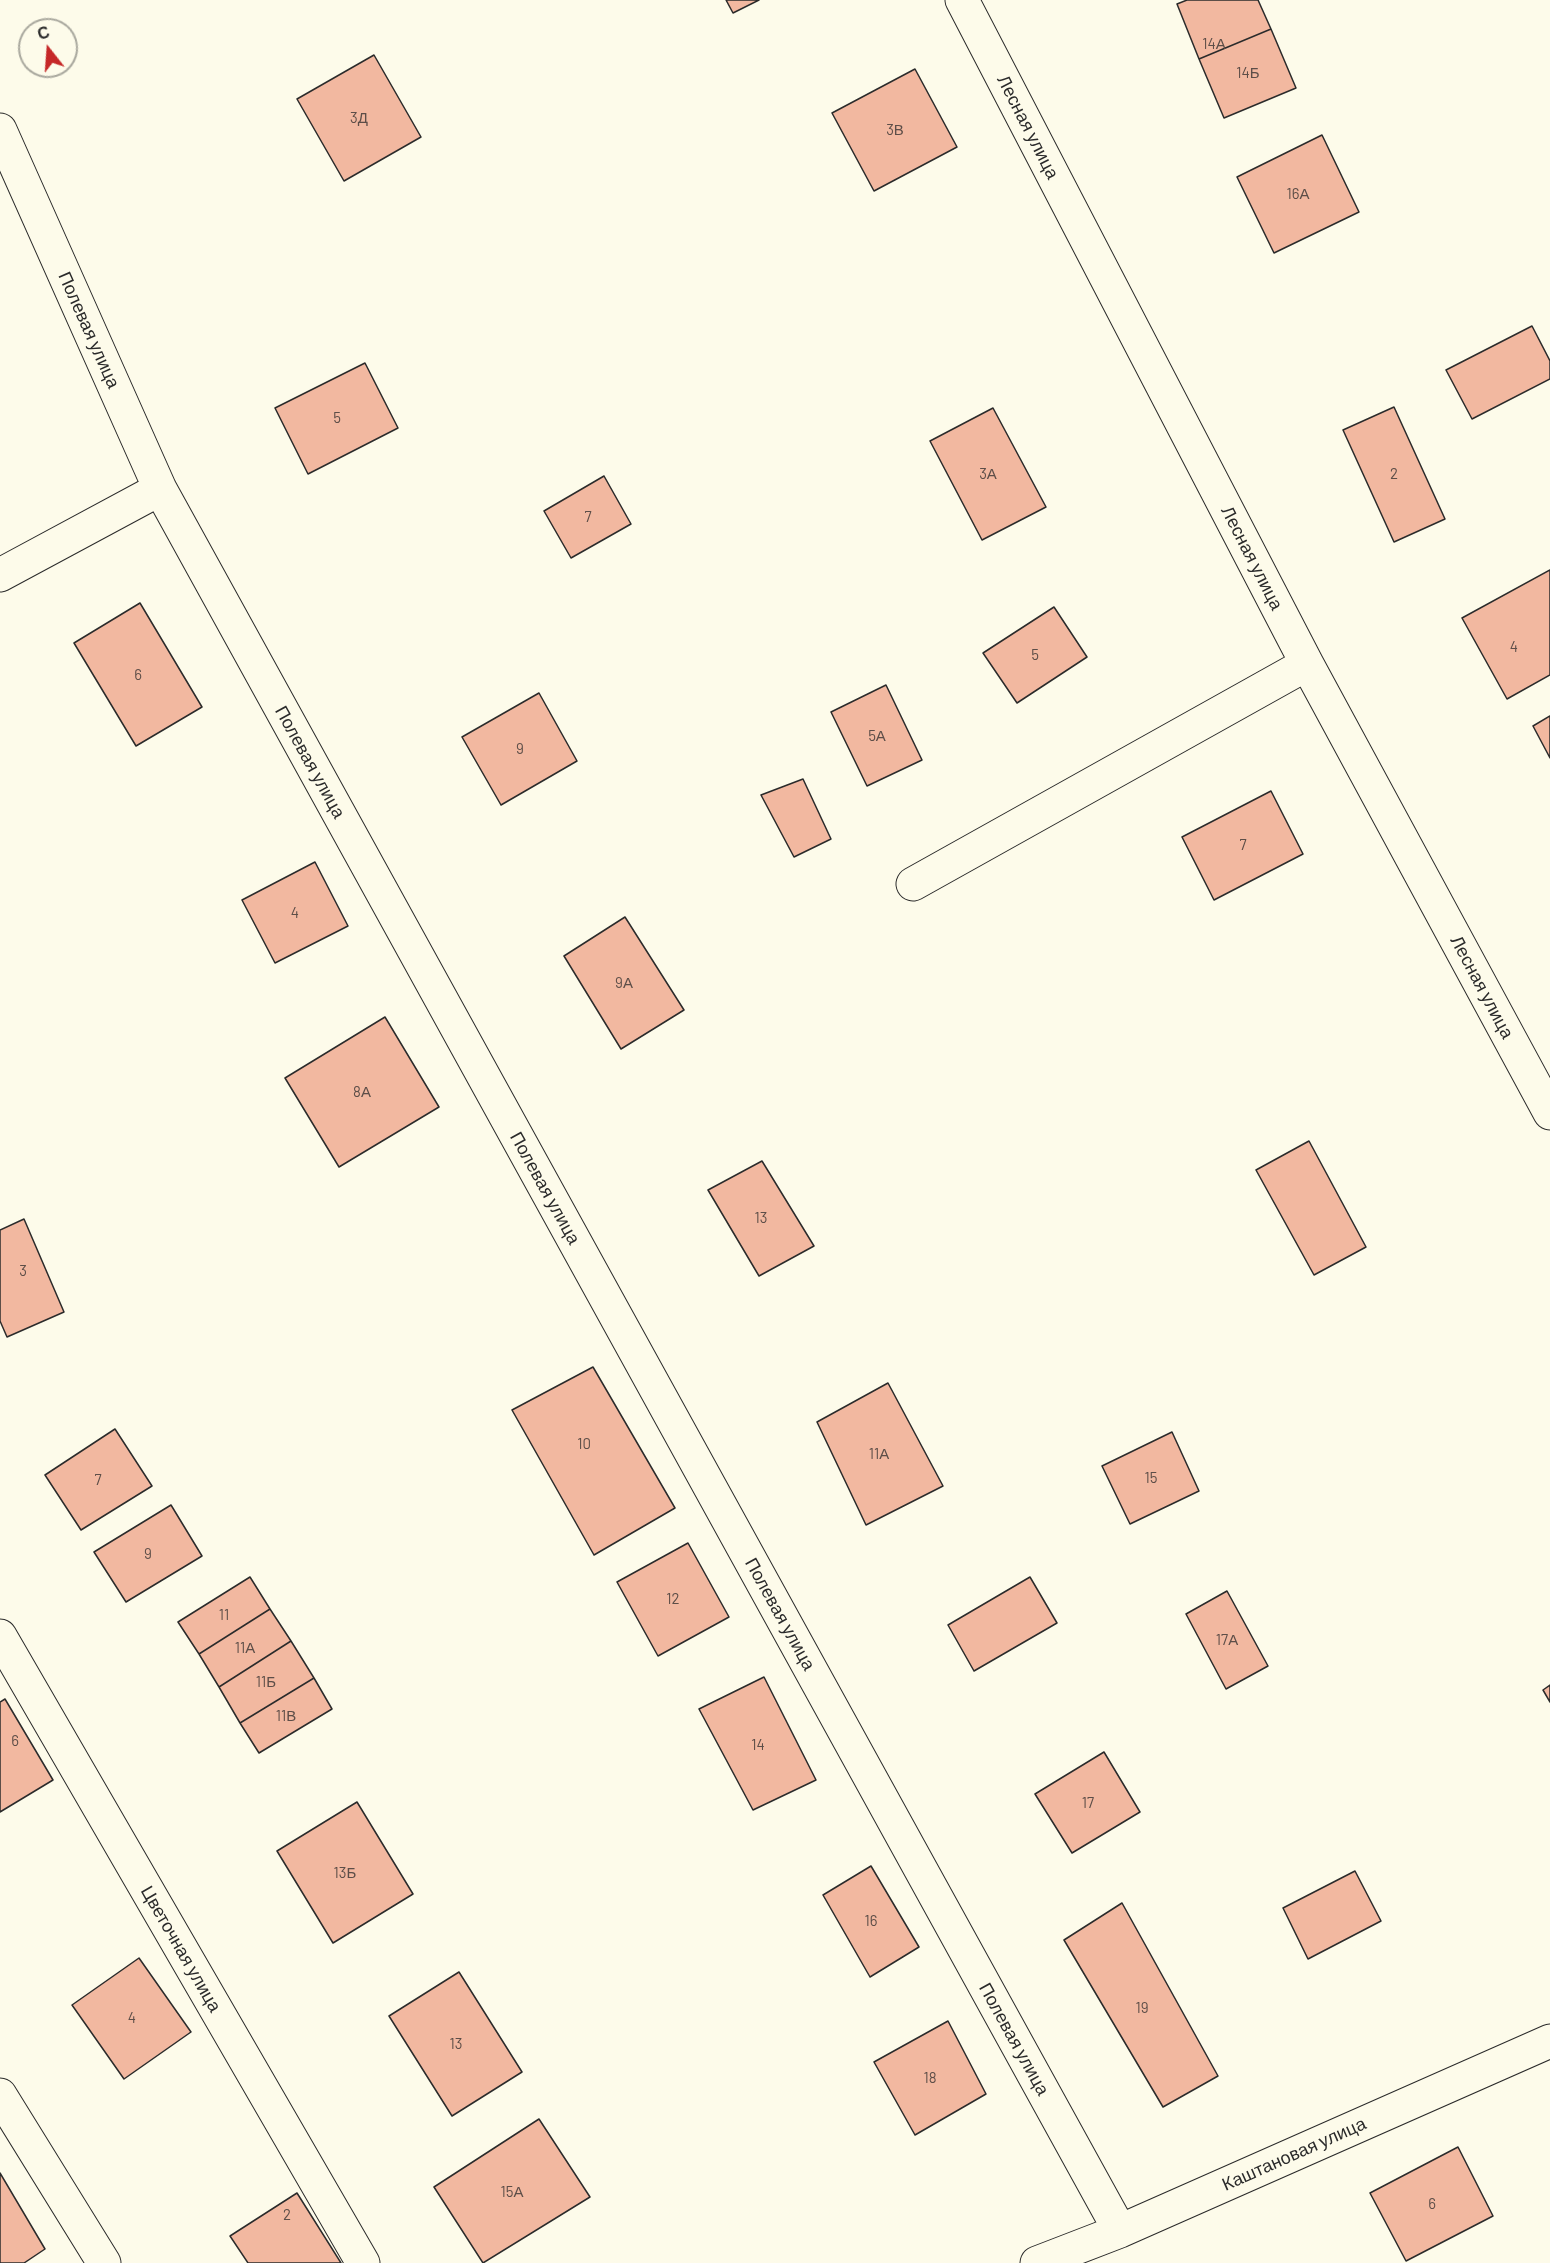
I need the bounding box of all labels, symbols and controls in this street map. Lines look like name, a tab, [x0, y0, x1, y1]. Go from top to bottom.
north arrow	[18, 18, 78, 78]
text: С	[35, 21, 51, 43]
house number: 14А	[1202, 35, 1226, 53]
house number: 14Б	[1236, 64, 1260, 82]
street label: Лесная улица	[993, 71, 1063, 183]
house number: 3Д	[350, 109, 368, 127]
house number: 3В	[886, 121, 904, 139]
house number: 16А	[1287, 185, 1309, 203]
street label: Полевая улица	[54, 268, 124, 392]
house number: 5	[333, 409, 341, 427]
house number: 3А	[979, 465, 997, 483]
house number: 2	[1390, 465, 1398, 483]
street label: Лесная улица	[1217, 502, 1287, 614]
house number: 7	[584, 508, 592, 526]
house number: 4	[1510, 638, 1518, 656]
house number: 5	[1031, 646, 1039, 664]
house number: 6	[134, 666, 142, 684]
street label: Полевая улица	[270, 702, 350, 822]
house number: 5А	[868, 727, 886, 745]
house number: 9	[516, 740, 524, 758]
house number: 7	[1239, 836, 1247, 854]
house number: 4	[291, 904, 299, 922]
street label: Лесная улица	[1446, 932, 1518, 1042]
house number: 9А	[615, 974, 633, 992]
house number: 8А	[353, 1083, 371, 1101]
street label: Полевая улица	[505, 1128, 585, 1248]
house number: 13	[755, 1209, 767, 1227]
house number: 3	[19, 1262, 27, 1280]
house number: 10	[577, 1435, 591, 1453]
house number: 11А	[869, 1445, 889, 1463]
house number: 15	[1145, 1469, 1157, 1487]
house number: 7	[94, 1471, 102, 1489]
house number: 9	[144, 1545, 152, 1563]
street label: Полевая улица	[740, 1554, 820, 1674]
house number: 12	[666, 1590, 680, 1608]
house number: 11	[219, 1606, 229, 1624]
house number: 17А	[1216, 1631, 1238, 1649]
house number: 11А	[235, 1639, 255, 1657]
house number: 11Б	[256, 1673, 276, 1691]
house number: 11В	[276, 1707, 296, 1725]
house number: 6	[11, 1732, 19, 1750]
house number: 14	[751, 1736, 765, 1754]
house number: 17	[1082, 1794, 1094, 1812]
house number: 13Б	[334, 1864, 356, 1882]
street label: Цветочная улица	[136, 1882, 226, 2016]
house number: 16	[865, 1912, 877, 1930]
street label: Полевая улица	[974, 1979, 1054, 2099]
house number: 19	[1135, 1999, 1149, 2017]
house number: 4	[128, 2009, 136, 2027]
house number: 13	[450, 2035, 462, 2053]
house number: 18	[923, 2069, 937, 2087]
street label: Каштановая улица	[1219, 2113, 1369, 2195]
house number: 15А	[501, 2183, 523, 2201]
house number: 6	[1428, 2195, 1436, 2213]
house number: 2	[283, 2206, 291, 2224]

